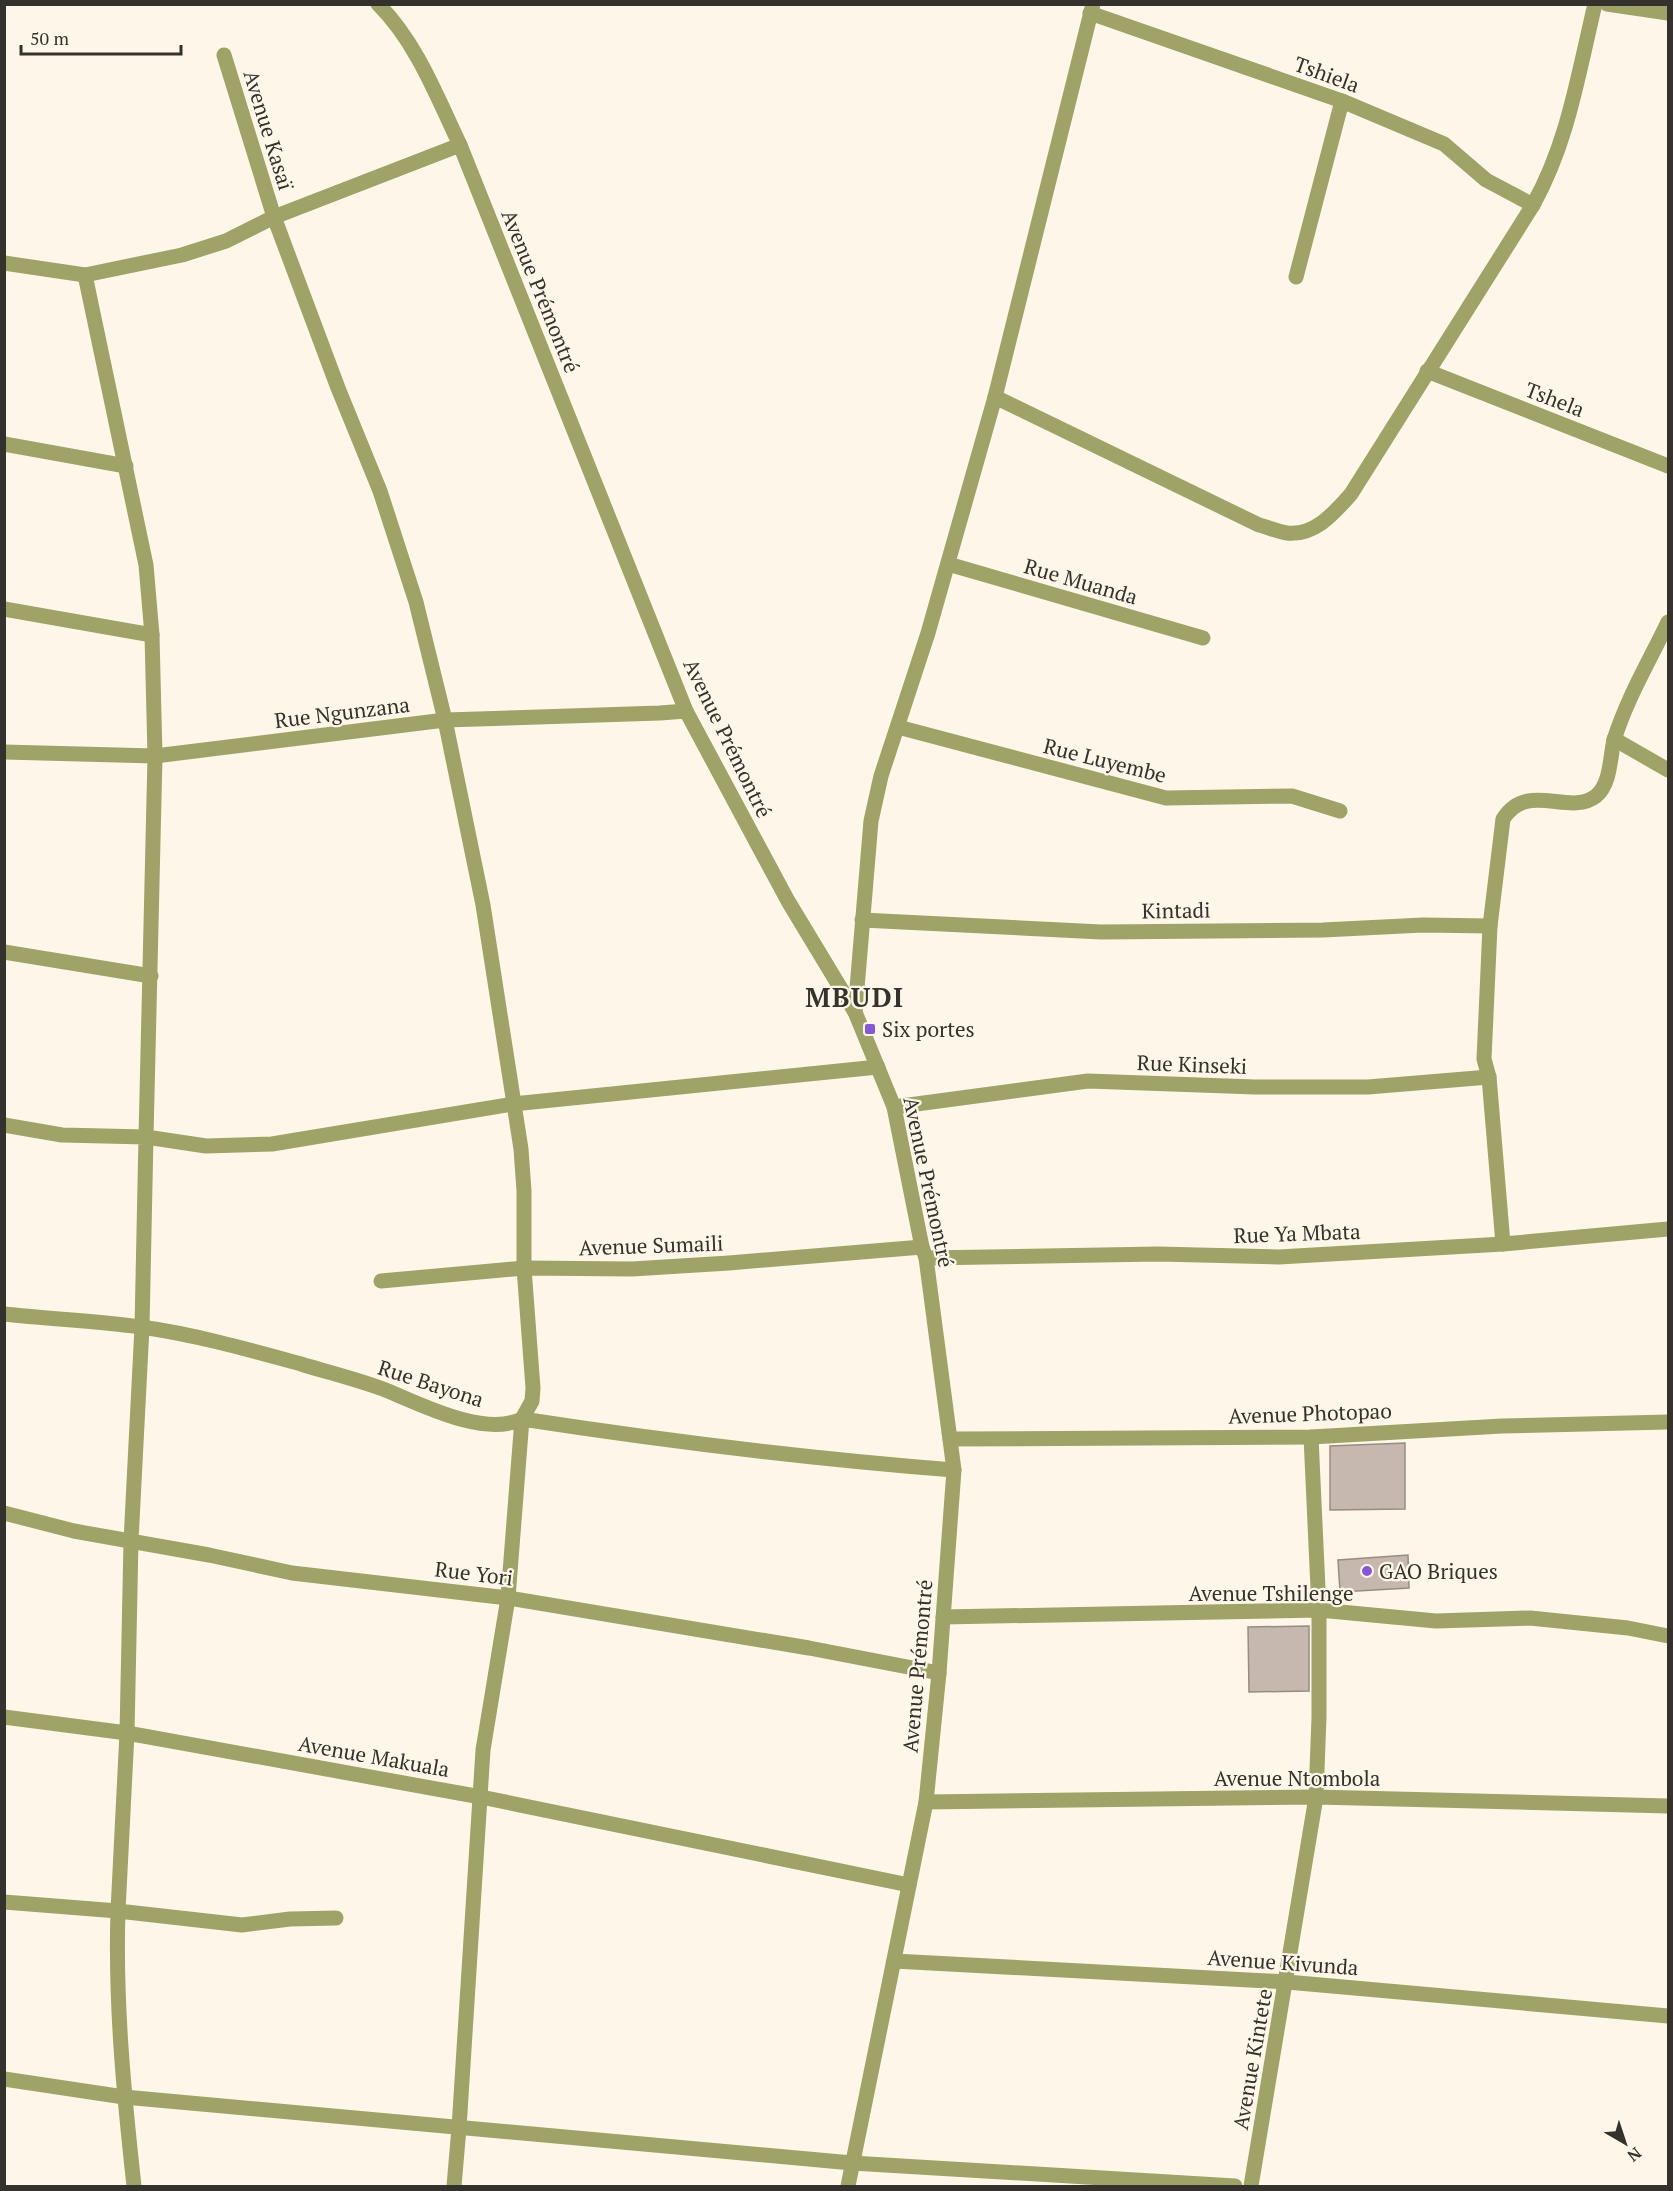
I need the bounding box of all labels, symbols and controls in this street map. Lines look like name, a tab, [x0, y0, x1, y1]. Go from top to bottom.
scale bar	[21, 18, 182, 56]
text: 50 m	[30, 26, 70, 50]
street label: Tshiela	[1290, 49, 1364, 99]
street label: Avenue Kasaï	[237, 67, 301, 194]
street label: Avenue Prémontré	[496, 205, 586, 377]
street label: Tshela	[1521, 375, 1589, 423]
street label: Rue Muanda	[1021, 551, 1141, 611]
street label: Avenue Prémontré	[677, 654, 779, 822]
street label: Rue Ngunzana	[273, 690, 412, 734]
street label: Rue Luyembe	[1041, 731, 1169, 789]
street label: Kintadi	[1141, 895, 1211, 925]
district label: MBUDI	[805, 979, 905, 1015]
place label: Six portes	[882, 1015, 975, 1043]
marker: Six portes	[863, 1022, 877, 1036]
street label: Rue Kinseki	[1136, 1048, 1248, 1080]
street label: Avenue Prémontré	[897, 1094, 961, 1270]
street label: Rue Ya Mbata	[1233, 1217, 1361, 1249]
street label: Avenue Sumaili	[578, 1228, 724, 1262]
street label: Rue Bayona	[375, 1353, 488, 1413]
street label: Avenue Photopao	[1228, 1396, 1392, 1430]
street label: Rue Yori	[433, 1554, 515, 1592]
place label: GAO Briques	[1379, 1557, 1498, 1585]
marker: GAO Briques	[1360, 1564, 1374, 1578]
street label: Avenue Prémontré	[895, 1578, 939, 1754]
street label: Avenue Tshilenge	[1189, 1579, 1353, 1607]
street label: Avenue Makuala	[296, 1729, 452, 1783]
street label: Avenue Ntombola	[1214, 1764, 1381, 1792]
street label: Avenue Kivunda	[1207, 1943, 1360, 1981]
street label: Avenue Kintete	[1226, 1986, 1278, 2132]
north arrow	[1595, 2113, 1655, 2173]
text: N	[1623, 2142, 1646, 2167]

